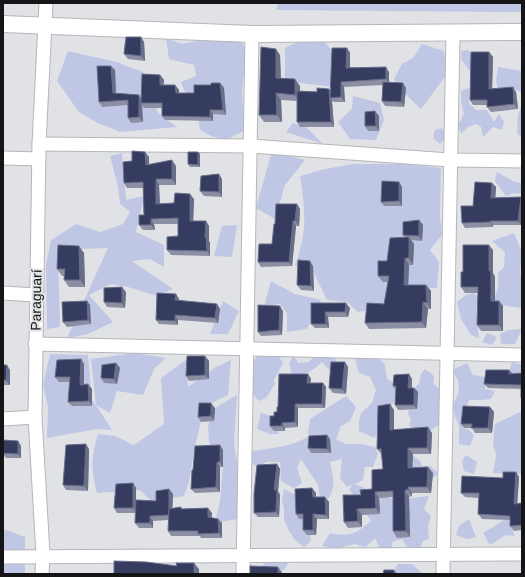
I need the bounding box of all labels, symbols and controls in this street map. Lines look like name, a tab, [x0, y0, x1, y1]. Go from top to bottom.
street label: Paraguarí	[27, 269, 45, 331]

